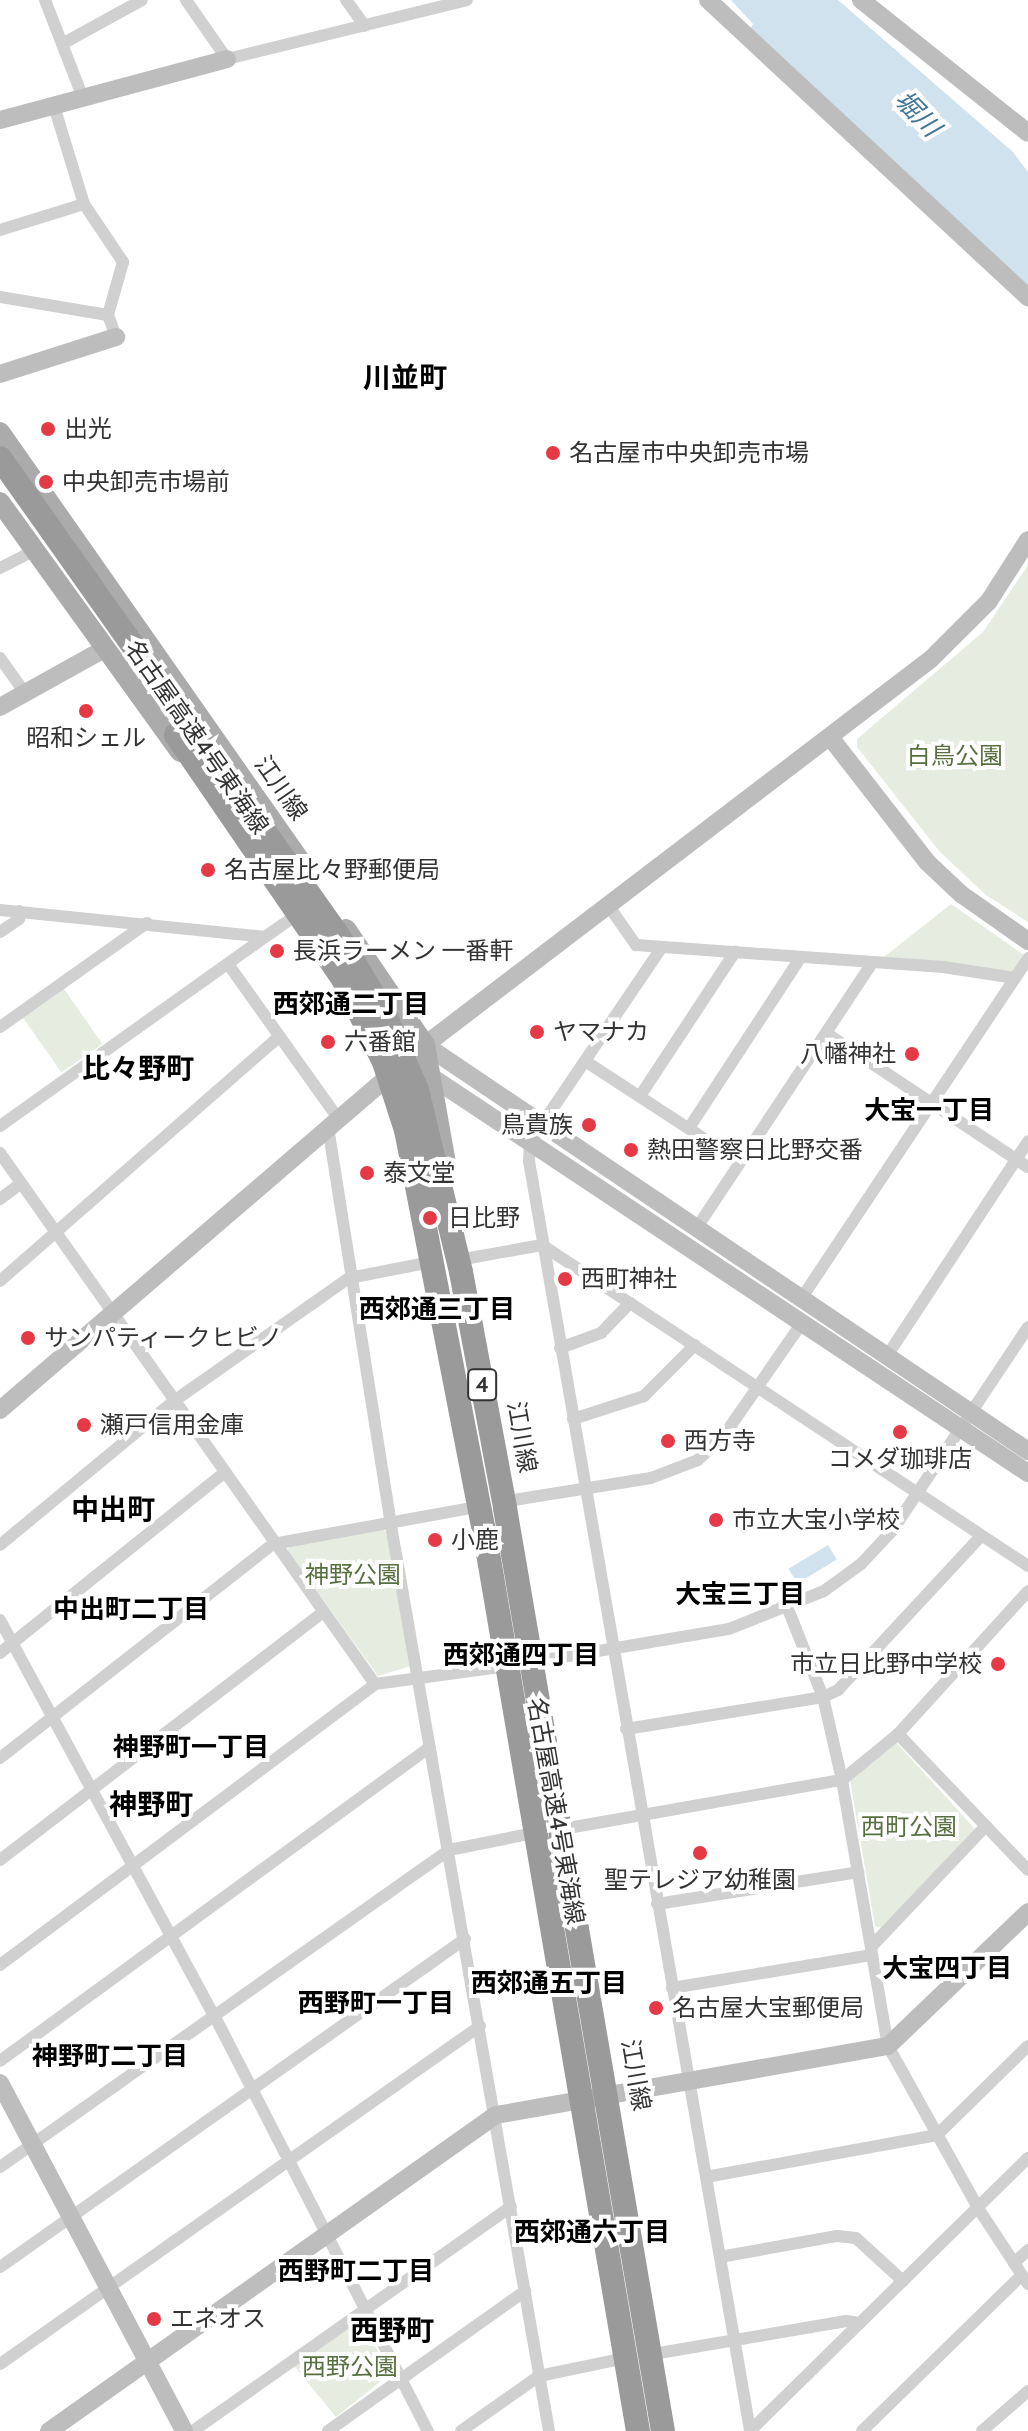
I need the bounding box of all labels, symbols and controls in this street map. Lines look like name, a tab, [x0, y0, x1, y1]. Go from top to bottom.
water label: 堀川	[888, 84, 946, 144]
district label: 川並町	[363, 360, 447, 394]
place label: 出光	[64, 415, 112, 443]
marker: 出光	[39, 420, 57, 438]
place label: 名古屋市中央卸売市場	[569, 439, 809, 467]
marker: 名古屋市中央卸売市場	[544, 444, 562, 462]
place label: 中央卸売市場前	[62, 468, 230, 496]
marker: 中央卸売市場前	[37, 473, 55, 491]
street label: 名古屋高速4号東海線	[119, 635, 275, 839]
marker: 昭和シェル	[77, 702, 95, 720]
place label: 昭和シェル	[26, 724, 146, 752]
park label: 白鳥公園	[907, 742, 1003, 770]
street label: 江川線	[249, 750, 313, 826]
place label: 名古屋比々野郵便局	[224, 856, 440, 884]
marker: 名古屋比々野郵便局	[199, 861, 217, 879]
place label: 長浜ラーメン 一番軒	[293, 937, 514, 965]
marker: 長浜ラーメン 一番軒	[268, 942, 286, 960]
district label: 西郊通二丁目	[273, 989, 429, 1021]
place label: ヤマナカ	[553, 1018, 649, 1046]
marker: ヤマナカ	[528, 1023, 546, 1041]
place label: 六番館	[344, 1028, 416, 1056]
marker: 六番館	[319, 1033, 337, 1051]
place label: 八幡神社	[800, 1040, 896, 1068]
marker: 八幡神社	[903, 1045, 921, 1063]
district label: 比々野町	[82, 1051, 194, 1085]
district label: 大宝一丁目	[864, 1095, 994, 1127]
place label: 鳥貴族	[501, 1111, 573, 1139]
marker: 鳥貴族	[580, 1116, 598, 1134]
place label: 熱田警察日比野交番	[647, 1136, 863, 1164]
marker: 熱田警察日比野交番	[622, 1141, 640, 1159]
place label: 泰文堂	[383, 1159, 455, 1187]
marker: 泰文堂	[358, 1164, 376, 1182]
place label: 日比野	[448, 1204, 520, 1232]
marker: 日比野	[419, 1207, 441, 1229]
place label: 西町神社	[581, 1265, 677, 1293]
marker: 西町神社	[556, 1270, 574, 1288]
district label: 西郊通三丁目	[359, 1294, 515, 1326]
place label: サンパティークヒビノ	[44, 1324, 284, 1352]
marker: サンパティークヒビノ	[19, 1329, 37, 1347]
road number: 4	[466, 1367, 498, 1403]
street label: 江川線	[502, 1399, 542, 1475]
place label: 瀬戸信用金庫	[100, 1411, 244, 1439]
marker: 瀬戸信用金庫	[75, 1416, 93, 1434]
marker: コメダ珈琲店	[891, 1423, 909, 1441]
place label: 西方寺	[684, 1427, 756, 1455]
marker: 西方寺	[659, 1432, 677, 1450]
place label: コメダ珈琲店	[828, 1445, 972, 1473]
district label: 中出町	[71, 1492, 155, 1526]
place label: 市立大宝小学校	[732, 1506, 900, 1534]
marker: 市立大宝小学校	[707, 1511, 725, 1529]
place label: 小鹿	[451, 1526, 499, 1554]
marker: 小鹿	[426, 1531, 444, 1549]
park label: 神野公園	[305, 1561, 401, 1589]
district label: 大宝三丁目	[675, 1579, 805, 1611]
district label: 中出町二丁目	[53, 1594, 209, 1626]
district label: 西郊通四丁目	[443, 1640, 599, 1672]
place label: 市立日比野中学校	[790, 1650, 982, 1678]
marker: 市立日比野中学校	[989, 1655, 1007, 1673]
street label: 名古屋高速4号東海線	[522, 1695, 590, 1927]
district label: 神野町一丁目	[113, 1732, 269, 1764]
district label: 神野町	[109, 1787, 193, 1821]
park label: 西町公園	[861, 1813, 957, 1841]
marker: 聖テレジア幼稚園	[691, 1844, 709, 1862]
place label: 聖テレジア幼稚園	[604, 1866, 796, 1894]
district label: 大宝四丁目	[882, 1953, 1012, 1985]
district label: 西郊通五丁目	[471, 1968, 627, 2000]
district label: 西野町一丁目	[298, 1988, 454, 2020]
place label: 名古屋大宝郵便局	[672, 1994, 864, 2022]
marker: 名古屋大宝郵便局	[647, 1999, 665, 2017]
street label: 江川線	[616, 2037, 656, 2113]
district label: 神野町二丁目	[32, 2041, 188, 2073]
district label: 西郊通六丁目	[514, 2217, 670, 2249]
district label: 西野町二丁目	[278, 2256, 434, 2288]
place label: エネオス	[170, 2305, 266, 2333]
marker: エネオス	[145, 2310, 163, 2328]
district label: 西野町	[350, 2313, 434, 2347]
park label: 西野公園	[302, 2353, 398, 2381]

